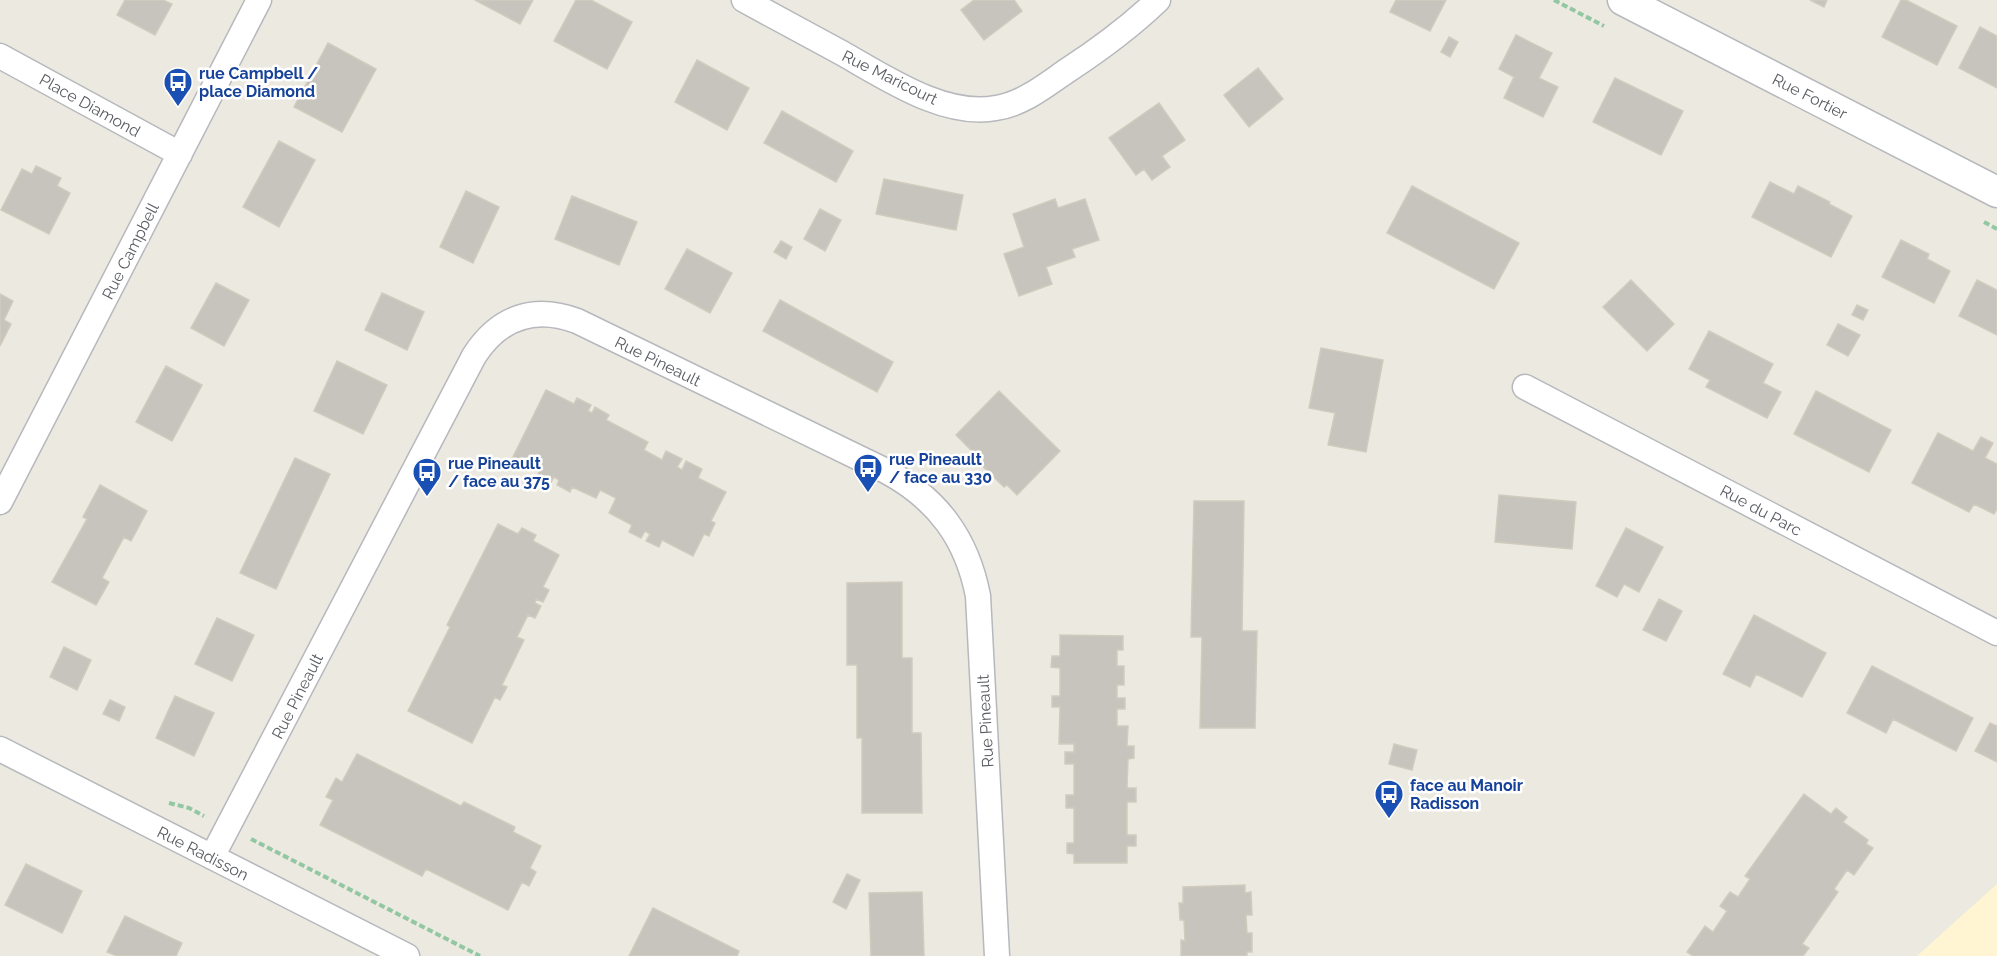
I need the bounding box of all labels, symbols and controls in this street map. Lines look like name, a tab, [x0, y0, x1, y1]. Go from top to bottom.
street label: Rue Maricourt	[839, 46, 941, 109]
place label: rue Campbell / place Diamond	[199, 64, 318, 101]
bus stop icon: rue Campbell / place Diamond	[162, 66, 194, 108]
street label: Place Diamond	[36, 70, 144, 141]
street label: Rue Fortier	[1769, 70, 1851, 124]
street label: Rue Campbell	[98, 199, 163, 303]
street label: Rue Pineault	[612, 332, 704, 391]
place label: rue Pineault / face au 330	[889, 450, 992, 487]
bus stop icon: rue Pineault / face au 330	[852, 452, 884, 494]
place label: rue Pineault / face au 375	[448, 454, 550, 491]
bus stop icon: rue Pineault / face au 375	[411, 456, 443, 498]
street label: Rue du Parc	[1717, 481, 1805, 540]
street label: Rue Pineault	[268, 650, 327, 742]
street label: Rue Pineault	[974, 673, 997, 768]
place label: face au Manoir Radisson	[1410, 776, 1523, 813]
bus stop icon: face au Manoir Radisson	[1373, 778, 1405, 820]
street label: Rue Radisson	[154, 822, 252, 885]

